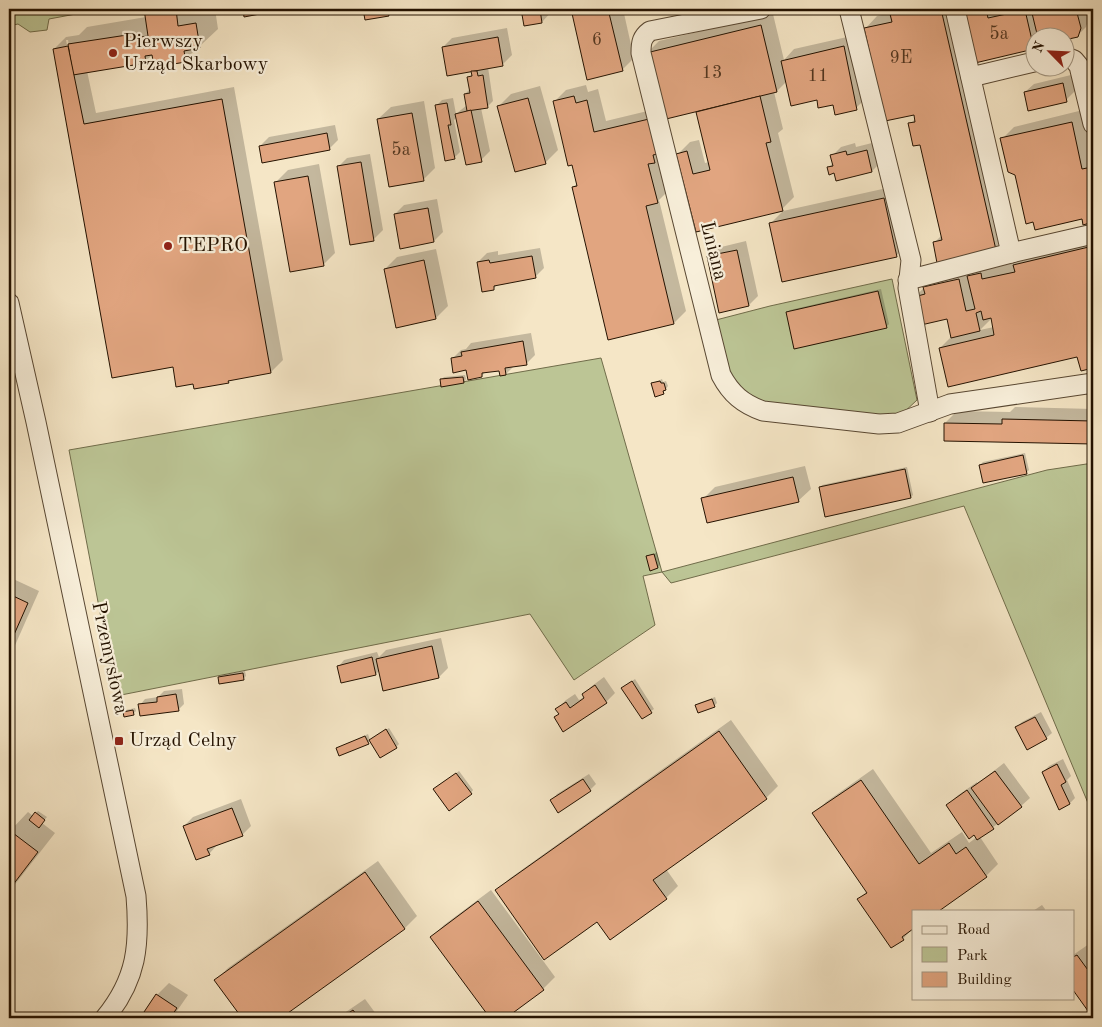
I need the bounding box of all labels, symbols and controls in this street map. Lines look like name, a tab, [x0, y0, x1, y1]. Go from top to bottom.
house number: 5a	[989, 25, 1009, 43]
north arrow	[1024, 28, 1074, 78]
house number: 6	[592, 31, 602, 49]
place label: Pierwszy Urząd Skarbowy	[123, 32, 269, 75]
text: N	[1030, 39, 1048, 55]
marker: Pierwszy Urząd Skarbowy	[107, 47, 119, 59]
house number: 9E	[890, 49, 912, 67]
house number: 13	[702, 64, 722, 82]
house number: 11	[808, 67, 828, 85]
house number: 5a	[391, 141, 411, 159]
street label: Lniana	[696, 219, 730, 283]
place label: TEPRO	[178, 236, 248, 256]
marker: TEPRO	[162, 240, 174, 252]
street label: Przemysłowa	[87, 600, 131, 716]
place label: Urząd Celny	[129, 731, 237, 751]
marker: Urząd Celny	[113, 735, 125, 747]
legend	[912, 910, 1074, 1000]
text: Road	[957, 923, 991, 938]
text: Park	[957, 949, 988, 964]
text: Building	[957, 973, 1012, 988]

